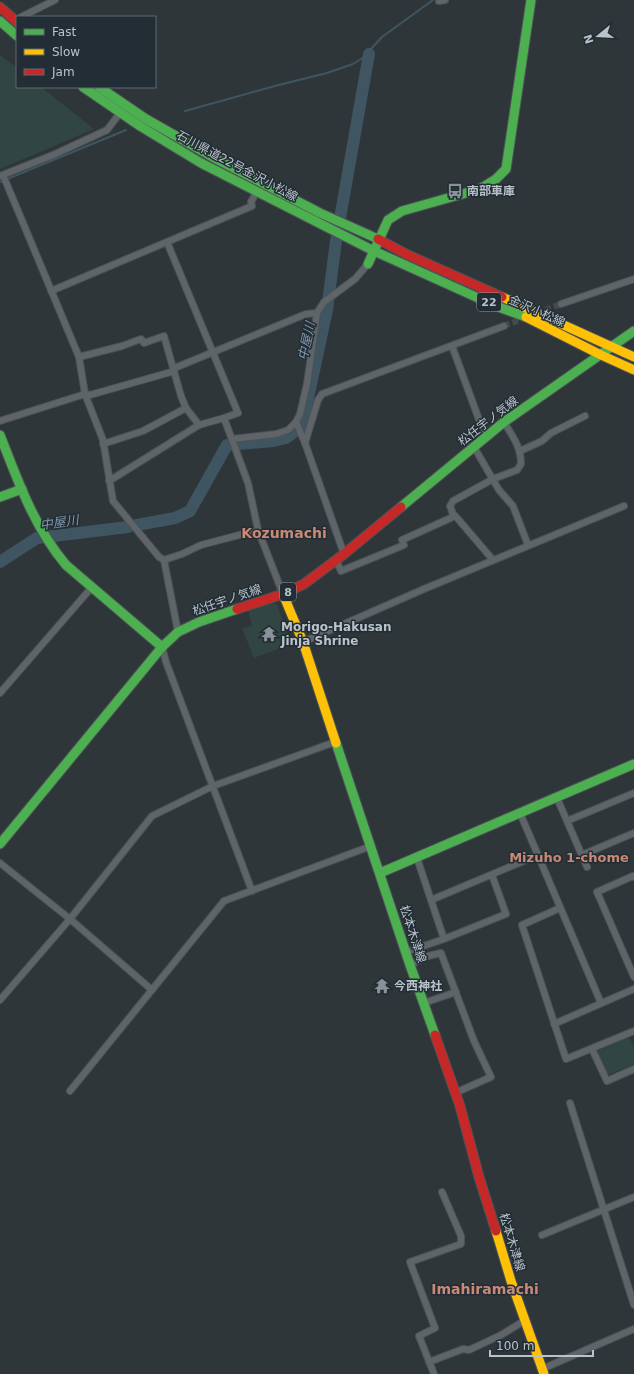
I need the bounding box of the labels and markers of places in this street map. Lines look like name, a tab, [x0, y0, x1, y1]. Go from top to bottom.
bus stop icon: 南部車庫	[446, 182, 464, 200]
place label: 南部車庫	[467, 184, 515, 198]
place label: Morigo-Hakusan Jinja Shrine	[280, 620, 391, 648]
temple icon: Morigo-Hakusan Jinja Shrine	[260, 625, 278, 643]
temple icon: 今西神社	[373, 977, 391, 995]
place label: 今西神社	[394, 979, 442, 993]

